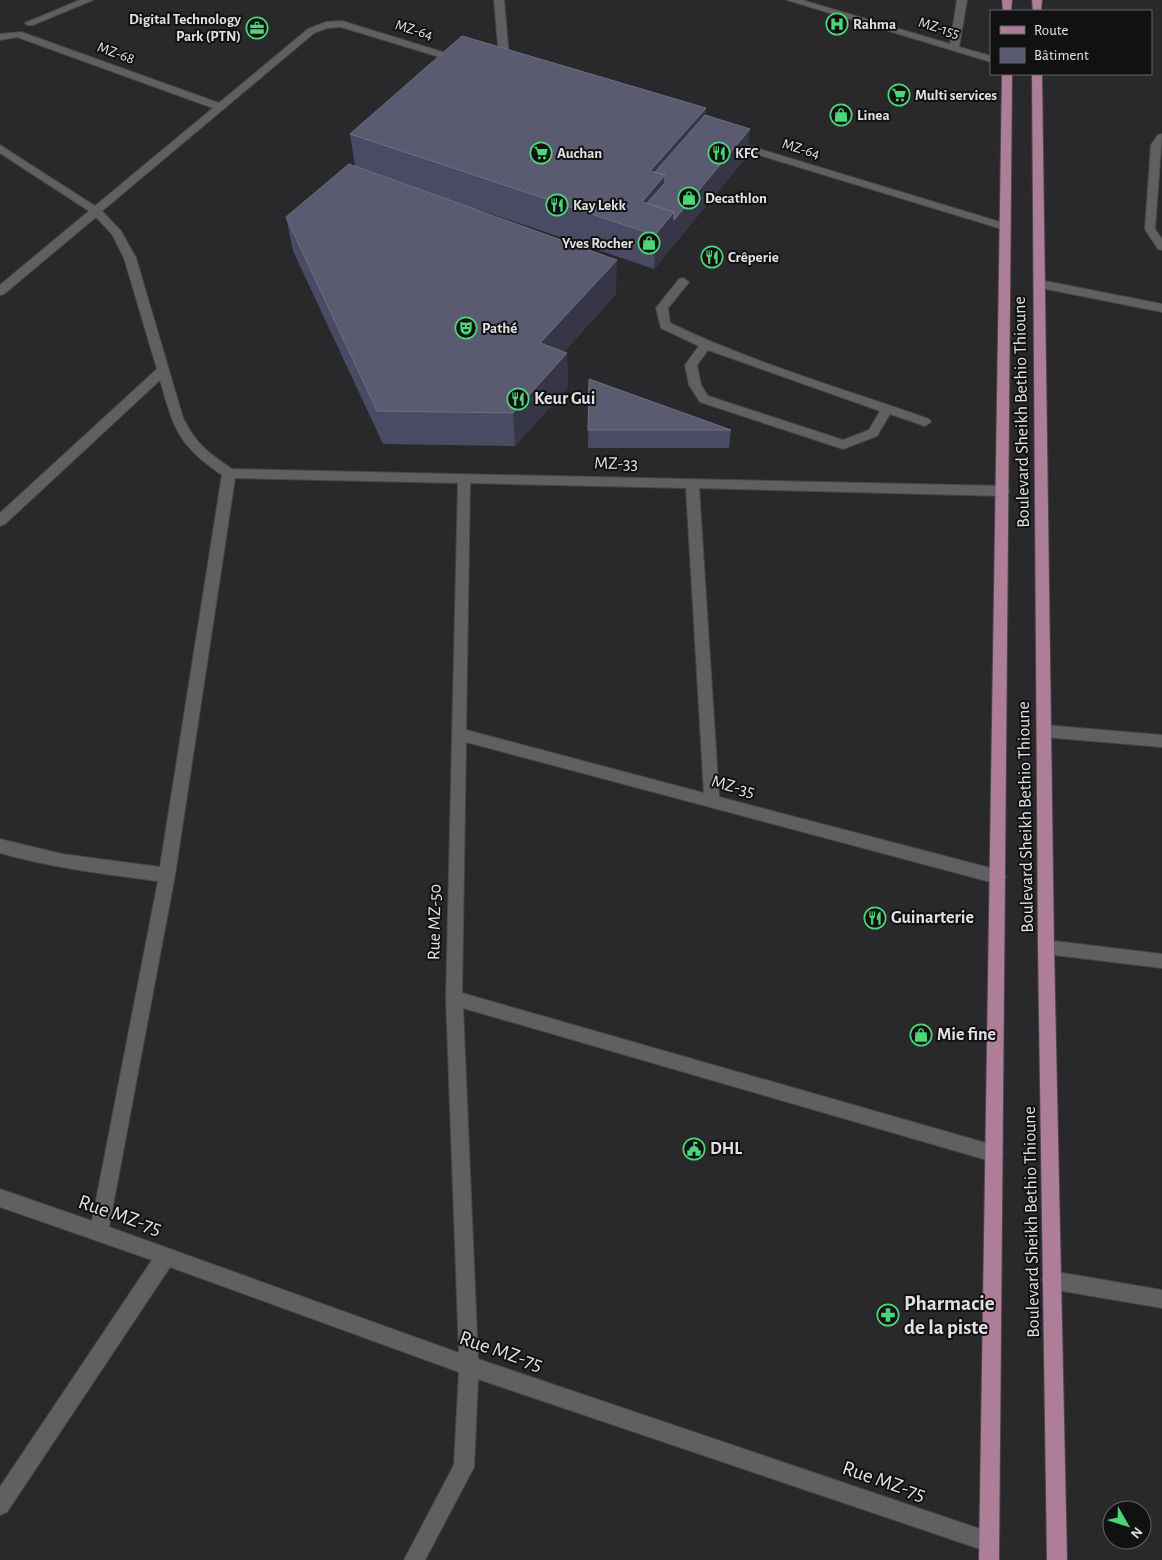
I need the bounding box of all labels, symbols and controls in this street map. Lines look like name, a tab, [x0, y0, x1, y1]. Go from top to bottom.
legend	[990, 10, 1152, 75]
place label: Digital Technology Park (PTN)	[129, 12, 241, 44]
hospital icon: Rahma	[825, 12, 849, 36]
street label: MZ-155	[917, 15, 961, 41]
office icon: Digital Technology Park (PTN)	[245, 16, 269, 40]
street label: MZ-64	[393, 17, 435, 43]
place label: Rahma	[853, 17, 896, 32]
text: Route	[1034, 23, 1068, 38]
street label: MZ-68	[95, 39, 137, 67]
text: Bâtiment	[1034, 48, 1089, 63]
supermarket icon: Multi services	[887, 83, 911, 107]
place label: Multi services	[915, 88, 997, 103]
shop icon: Linea	[829, 103, 853, 127]
place label: Linea	[857, 108, 890, 123]
street label: MZ-64	[780, 136, 822, 162]
supermarket icon: Auchan	[529, 141, 553, 165]
restaurant icon: KFC	[707, 141, 731, 165]
place label: Auchan	[557, 146, 602, 161]
place label: KFC	[735, 146, 759, 161]
shop icon: Decathlon	[677, 186, 701, 210]
place label: Decathlon	[705, 191, 767, 206]
restaurant icon: Kay Lekk	[545, 193, 569, 217]
place label: Kay Lekk	[573, 198, 627, 213]
shop icon: Yves Rocher	[637, 231, 661, 255]
place label: Yves Rocher	[562, 236, 634, 251]
restaurant icon: Crêperie	[700, 245, 724, 269]
place label: Crêperie	[728, 250, 779, 265]
street label: Boulevard Sheikh Bethio Thioune	[1011, 296, 1033, 528]
theatre icon: Pathé	[454, 316, 478, 340]
place label: Pathé	[482, 321, 517, 336]
restaurant icon: Keur Gui	[506, 387, 530, 411]
place label: Keur Gui	[534, 390, 595, 408]
street label: MZ-33	[594, 455, 638, 473]
street label: Boulevard Sheikh Bethio Thioune	[1015, 701, 1037, 933]
street label: MZ-35	[709, 773, 757, 801]
street label: Rue MZ-50	[425, 884, 445, 960]
restaurant icon: Guinarterie	[863, 906, 887, 930]
place label: Guinarterie	[891, 909, 974, 927]
shop icon: Mie fine	[909, 1023, 933, 1047]
place label: Mie fine	[937, 1026, 996, 1044]
street label: Boulevard Sheikh Bethio Thioune	[1021, 1106, 1043, 1338]
public building icon: DHL	[682, 1137, 706, 1161]
place label: DHL	[710, 1140, 742, 1158]
street label: Rue MZ-75	[76, 1191, 164, 1239]
place label: Pharmacie de la piste	[904, 1293, 995, 1338]
pharmacy icon: Pharmacie de la piste	[876, 1303, 900, 1327]
street label: Rue MZ-75	[457, 1327, 545, 1375]
street label: Rue MZ-75	[840, 1457, 928, 1505]
north arrow	[1102, 1500, 1152, 1550]
text: N	[1128, 1524, 1145, 1541]

